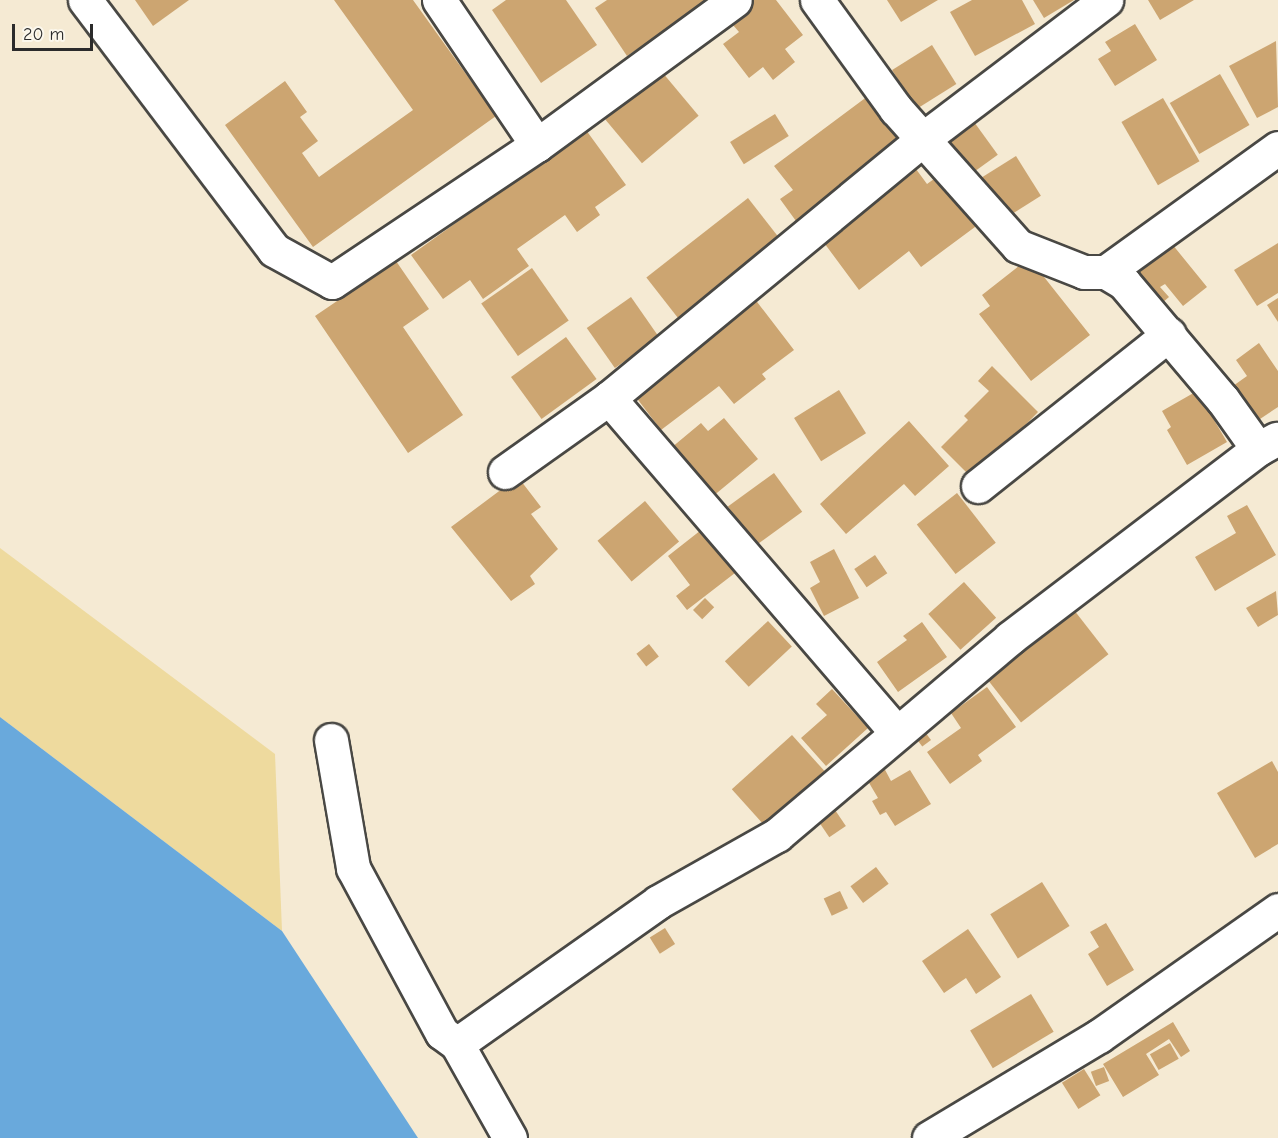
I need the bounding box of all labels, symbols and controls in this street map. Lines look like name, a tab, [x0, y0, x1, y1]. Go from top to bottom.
scale bar	[15, 12, 96, 50]
text: 20 m	[23, 24, 64, 45]

